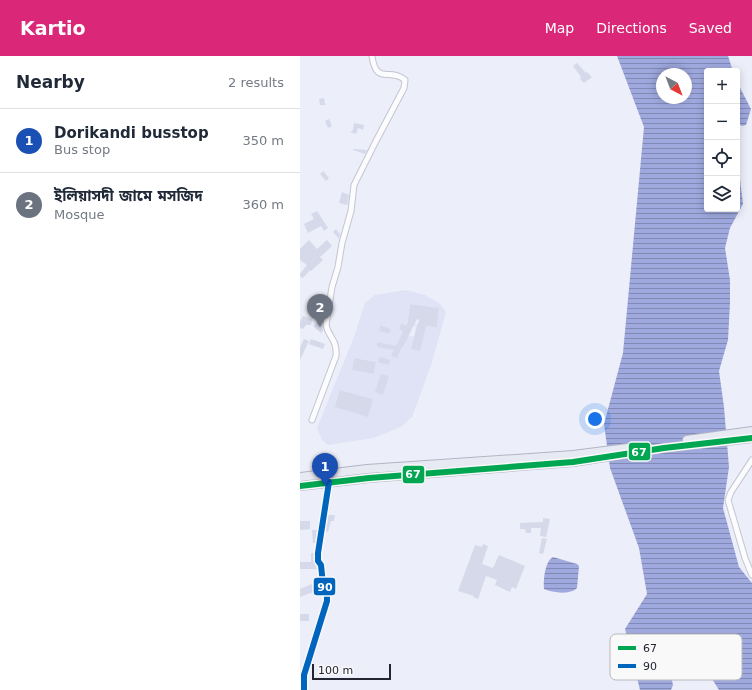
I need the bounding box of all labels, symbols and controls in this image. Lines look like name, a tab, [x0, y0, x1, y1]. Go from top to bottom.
text: Kartio	[20, 17, 86, 39]
text: Map	[545, 20, 574, 36]
text: Directions	[596, 20, 667, 36]
text: Saved	[689, 20, 732, 36]
north arrow	[656, 68, 692, 104]
map controls	[704, 68, 740, 212]
button: +	[704, 68, 740, 104]
text: Nearby	[16, 72, 85, 92]
text: 2 results	[228, 75, 284, 90]
button: −	[704, 104, 740, 140]
text: Dorikandi busstop	[54, 124, 209, 142]
text: 1	[24, 133, 34, 148]
text: 350 m	[242, 133, 284, 148]
button: locate	[704, 140, 740, 176]
text: Bus stop	[54, 142, 110, 157]
button: layers	[704, 176, 740, 212]
text: ইলিয়াসদী জামে মসজিদ	[54, 187, 203, 205]
text: 2	[24, 197, 34, 212]
text: 360 m	[242, 197, 284, 212]
text: Mosque	[54, 207, 104, 222]
pin: 2	[307, 294, 333, 327]
your location	[585, 409, 605, 429]
line badge: 67	[628, 442, 651, 461]
text: 67	[631, 446, 647, 459]
pin: 1	[312, 453, 338, 486]
line badge: 67	[402, 465, 425, 484]
text: 67	[405, 468, 421, 481]
line badge: 90	[313, 577, 336, 596]
text: 90	[317, 581, 333, 594]
legend	[610, 634, 742, 680]
text: 67	[643, 642, 657, 655]
text: 90	[643, 660, 657, 673]
scale bar	[312, 662, 391, 681]
text: 100 m	[318, 664, 353, 677]

